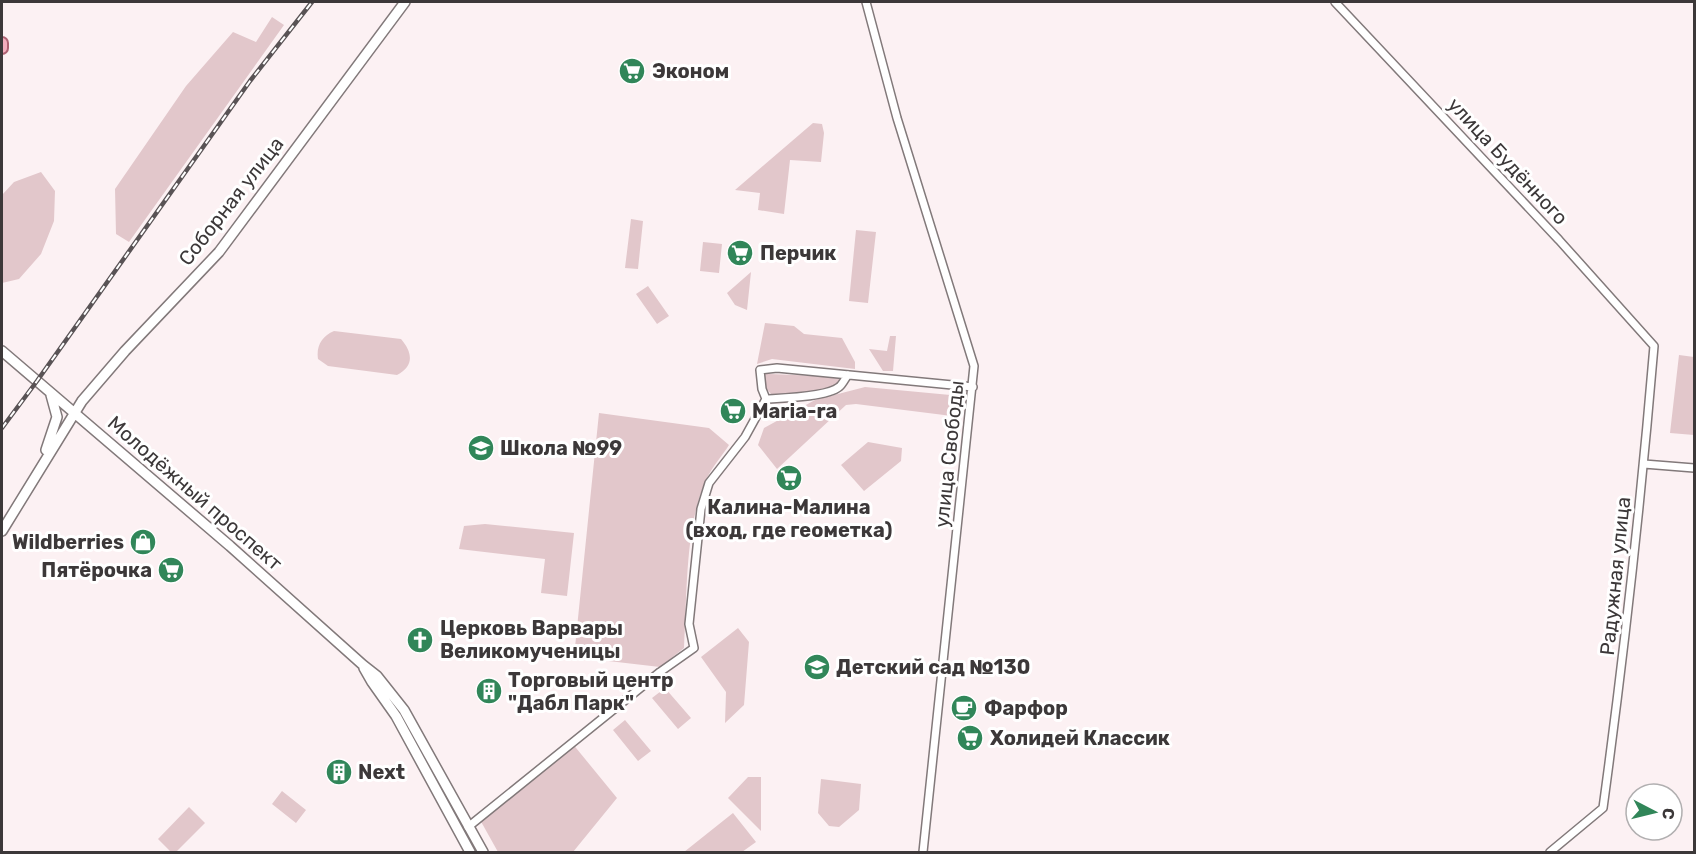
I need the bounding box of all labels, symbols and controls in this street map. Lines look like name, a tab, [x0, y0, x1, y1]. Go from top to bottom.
supermarket icon: Эконом	[617, 56, 647, 86]
place label: Эконом	[652, 59, 729, 83]
street label: улица Будённого	[1443, 92, 1573, 230]
street label: Соборная улица	[173, 132, 289, 270]
supermarket icon: Перчик	[725, 238, 755, 268]
place label: Перчик	[760, 241, 836, 265]
street label: улица Свободы	[929, 379, 969, 529]
supermarket icon: Maria-ra	[718, 396, 748, 426]
place label: Maria-ra	[752, 399, 837, 423]
street label: Молодёжный проспект	[103, 411, 287, 575]
school or university icon: Школа №99	[466, 433, 496, 463]
place label: Школа №99	[500, 436, 622, 460]
supermarket icon: Калина-Малина (вход, где геометка)	[774, 463, 804, 493]
place label: Калина-Малина (вход, где геометка)	[686, 495, 892, 542]
street label: Радужная улица	[1595, 495, 1635, 657]
shop icon: Wildberries	[128, 527, 158, 557]
place label: Wildberries	[12, 530, 124, 554]
supermarket icon: Пятёрочка	[156, 555, 186, 585]
place label: Пятёрочка	[41, 558, 152, 582]
place label: Церковь Варвары Великомученицы	[440, 616, 623, 663]
church icon: Церковь Варвары Великомученицы	[405, 625, 435, 655]
school or university icon: Детский сад №130	[802, 652, 832, 682]
place label: Детский сад №130	[836, 655, 1030, 679]
place label: Торговый центр "Дабл Парк"	[508, 668, 674, 715]
building icon: Торговый центр "Дабл Парк"	[474, 676, 504, 706]
cafe icon: Фарфор	[949, 693, 979, 723]
place label: Фарфор	[984, 696, 1068, 720]
supermarket icon: Холидей Классик	[955, 723, 985, 753]
place label: Холидей Классик	[990, 726, 1170, 750]
building icon: Next	[324, 757, 354, 787]
place label: Next	[358, 760, 405, 784]
north arrow	[1624, 782, 1684, 842]
text: С	[1658, 807, 1679, 821]

